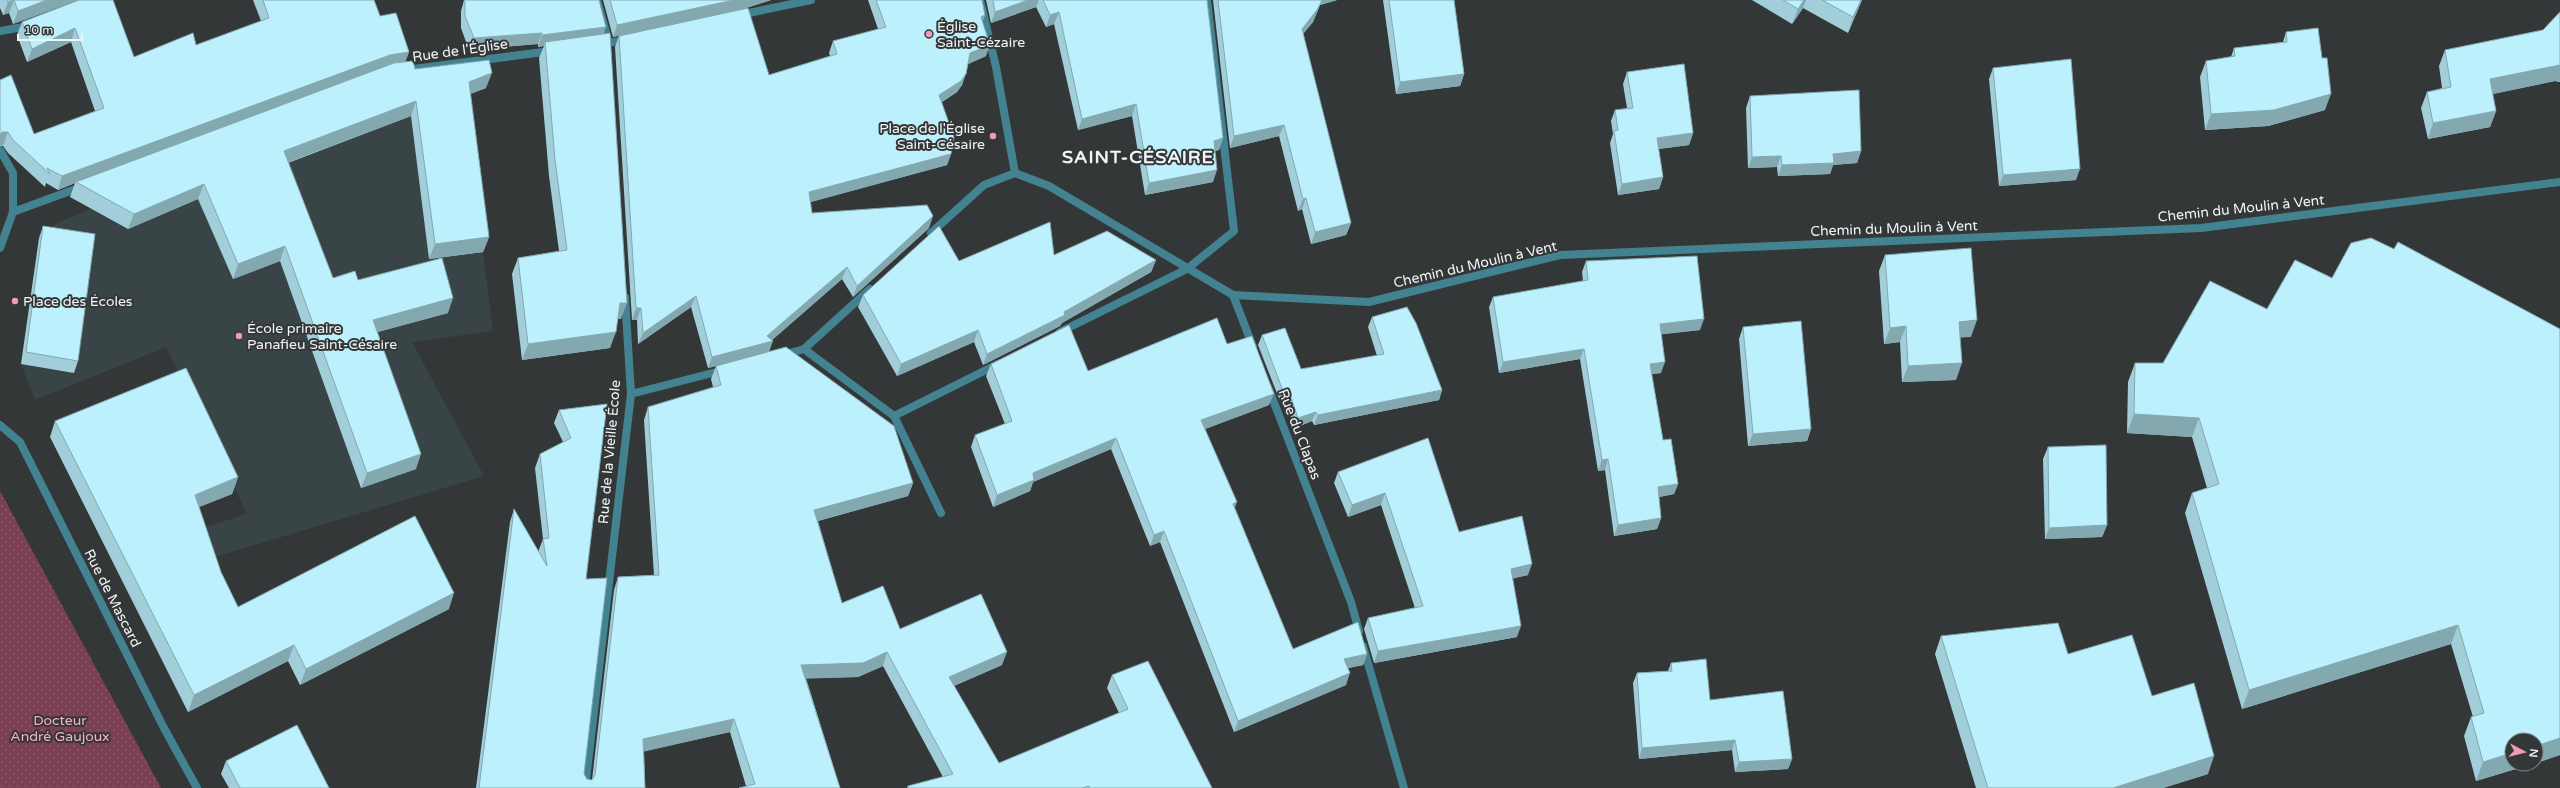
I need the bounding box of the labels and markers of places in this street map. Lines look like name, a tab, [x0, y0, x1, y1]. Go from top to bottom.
place label: Église Saint-Cézaire	[937, 18, 1025, 51]
marker: Église Saint-Cézaire	[924, 29, 934, 39]
place label: Place de l'Église Saint-Césaire	[879, 120, 985, 153]
marker: Place de l'Église Saint-Césaire	[988, 131, 998, 141]
place label: Place des Écoles	[23, 293, 133, 310]
marker: Place des Écoles	[10, 296, 20, 306]
place label: École primaire Panafieu Saint-Césaire	[247, 320, 397, 353]
marker: École primaire Panafieu Saint-Césaire	[234, 331, 244, 341]

